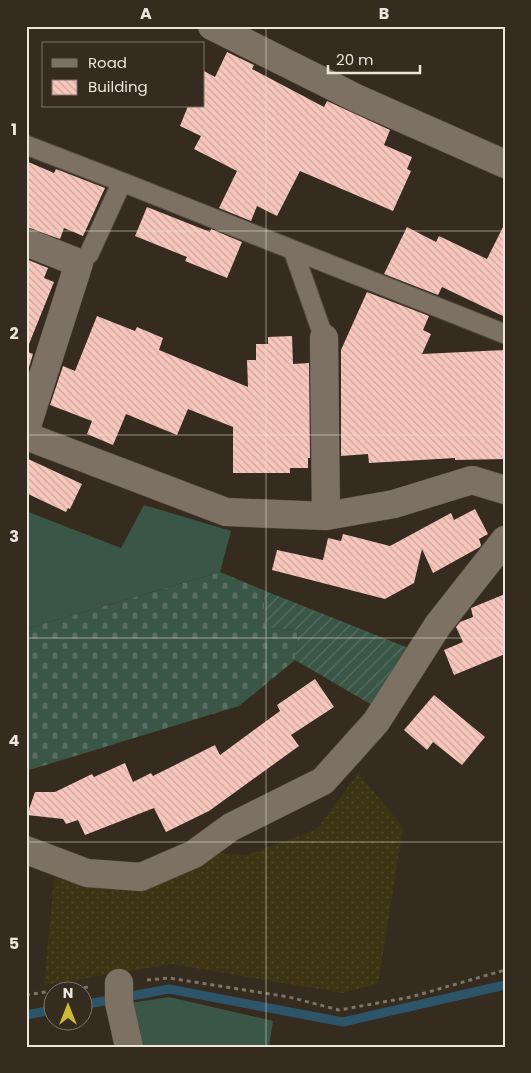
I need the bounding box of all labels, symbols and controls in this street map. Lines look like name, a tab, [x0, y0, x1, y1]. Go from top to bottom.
text: A	[140, 2, 152, 25]
text: B	[379, 2, 389, 25]
legend	[42, 42, 205, 108]
scale bar	[328, 42, 421, 74]
text: 20 m	[336, 49, 374, 70]
text: Road	[88, 52, 127, 73]
text: Building	[88, 76, 148, 97]
text: 1	[11, 118, 17, 141]
text: 2	[9, 322, 19, 345]
text: 3	[9, 525, 19, 548]
text: 4	[9, 729, 20, 752]
text: 5	[9, 932, 19, 955]
north arrow	[42, 980, 92, 1030]
text: N	[63, 983, 73, 1003]

